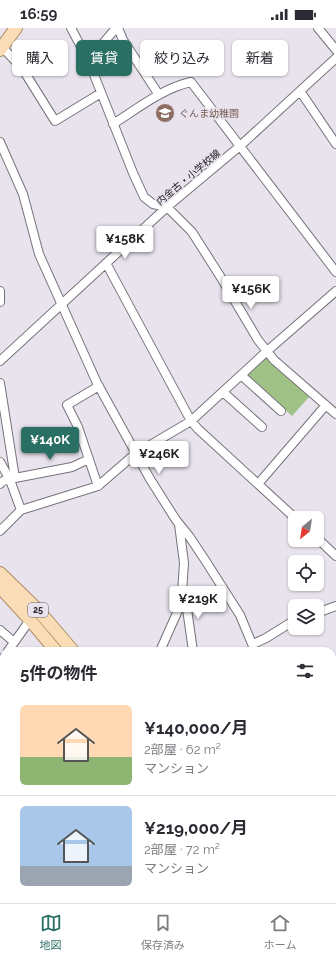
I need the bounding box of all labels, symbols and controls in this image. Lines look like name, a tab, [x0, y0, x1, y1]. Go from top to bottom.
text: 16:59	[20, 5, 57, 23]
chip: 購入	[12, 40, 68, 76]
chip: 賃貸	[76, 40, 132, 76]
chip: 絞り込み	[140, 40, 224, 76]
chip: 新着	[232, 40, 288, 76]
school or university icon: ぐんま幼稚園	[154, 102, 176, 124]
place label: ぐんま幼稚園	[179, 108, 239, 119]
street label: 内金古・小学校線	[154, 147, 222, 207]
pin: ¥158K	[97, 226, 153, 260]
text: ¥158K	[105, 231, 145, 246]
pin: ¥156K	[223, 276, 279, 310]
text: ¥156K	[231, 281, 271, 296]
pin: ¥140K	[22, 427, 78, 461]
text: ¥140K	[30, 432, 70, 447]
pin: ¥246K	[131, 441, 187, 475]
text: ¥246K	[139, 446, 179, 461]
north arrow	[288, 511, 324, 547]
map controls	[288, 511, 324, 635]
button: locate	[288, 555, 324, 591]
pin: ¥219K	[170, 586, 226, 620]
text: ¥219K	[178, 591, 218, 606]
button: layers	[288, 599, 324, 635]
road number: 25	[28, 603, 48, 617]
icon: filters	[294, 660, 316, 682]
text: 5件の物件	[20, 663, 97, 683]
text: ¥140,000/月	[144, 718, 249, 738]
icon: home	[52, 721, 100, 769]
text: 2部屋 · 62 m²	[144, 742, 221, 757]
text: マンション	[144, 761, 209, 776]
text: ¥219,000/月	[144, 818, 248, 838]
icon: home	[52, 822, 100, 870]
text: 2部屋 · 72 m²	[144, 842, 220, 857]
text: マンション	[144, 861, 209, 876]
tab: 地図	[40, 912, 62, 952]
tab: 保存済み	[141, 912, 185, 952]
tab: ホーム	[264, 912, 296, 952]

